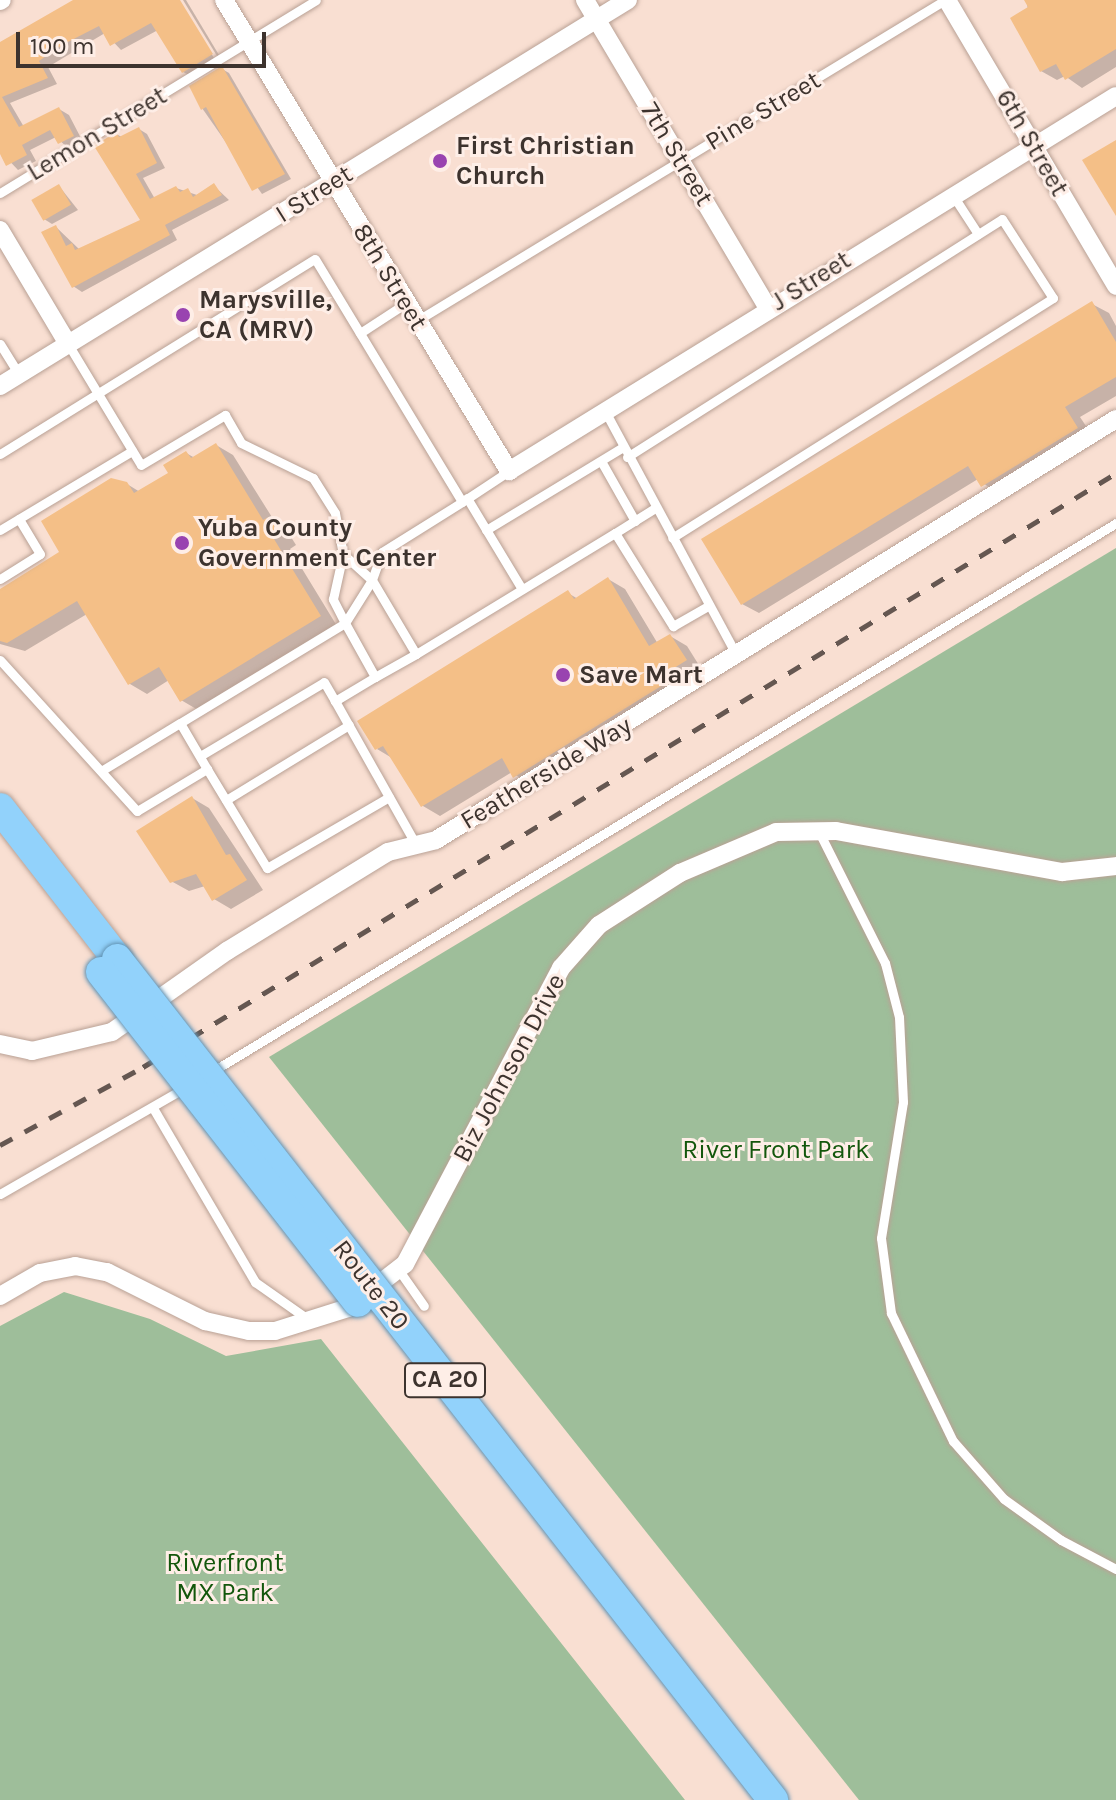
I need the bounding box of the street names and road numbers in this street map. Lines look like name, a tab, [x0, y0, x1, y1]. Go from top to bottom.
street label: Pine Street	[700, 64, 826, 158]
street label: Lemon Street	[22, 80, 172, 188]
street label: 6th Street	[989, 84, 1075, 202]
street label: 7th Street	[634, 97, 720, 211]
street label: I Street	[270, 158, 358, 230]
street label: 8th Street	[346, 218, 434, 336]
street label: J Street	[765, 244, 857, 318]
street label: Featherside Way	[455, 710, 637, 836]
street label: Biz Johnson Drive	[446, 968, 572, 1168]
street label: Route 20	[326, 1234, 416, 1336]
road number: CA 20	[403, 1360, 487, 1400]

